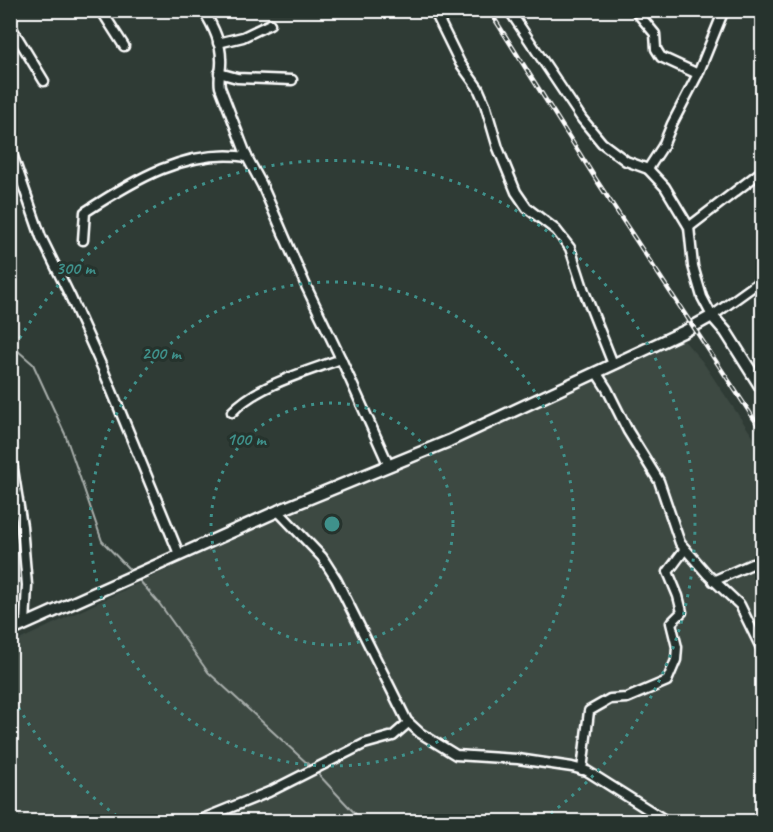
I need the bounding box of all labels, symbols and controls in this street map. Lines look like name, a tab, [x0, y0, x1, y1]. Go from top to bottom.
text: 300 m	[56, 257, 96, 279]
text: 200 m	[142, 342, 182, 364]
text: 100 m	[227, 428, 267, 450]
centre of rings	[322, 514, 342, 534]

